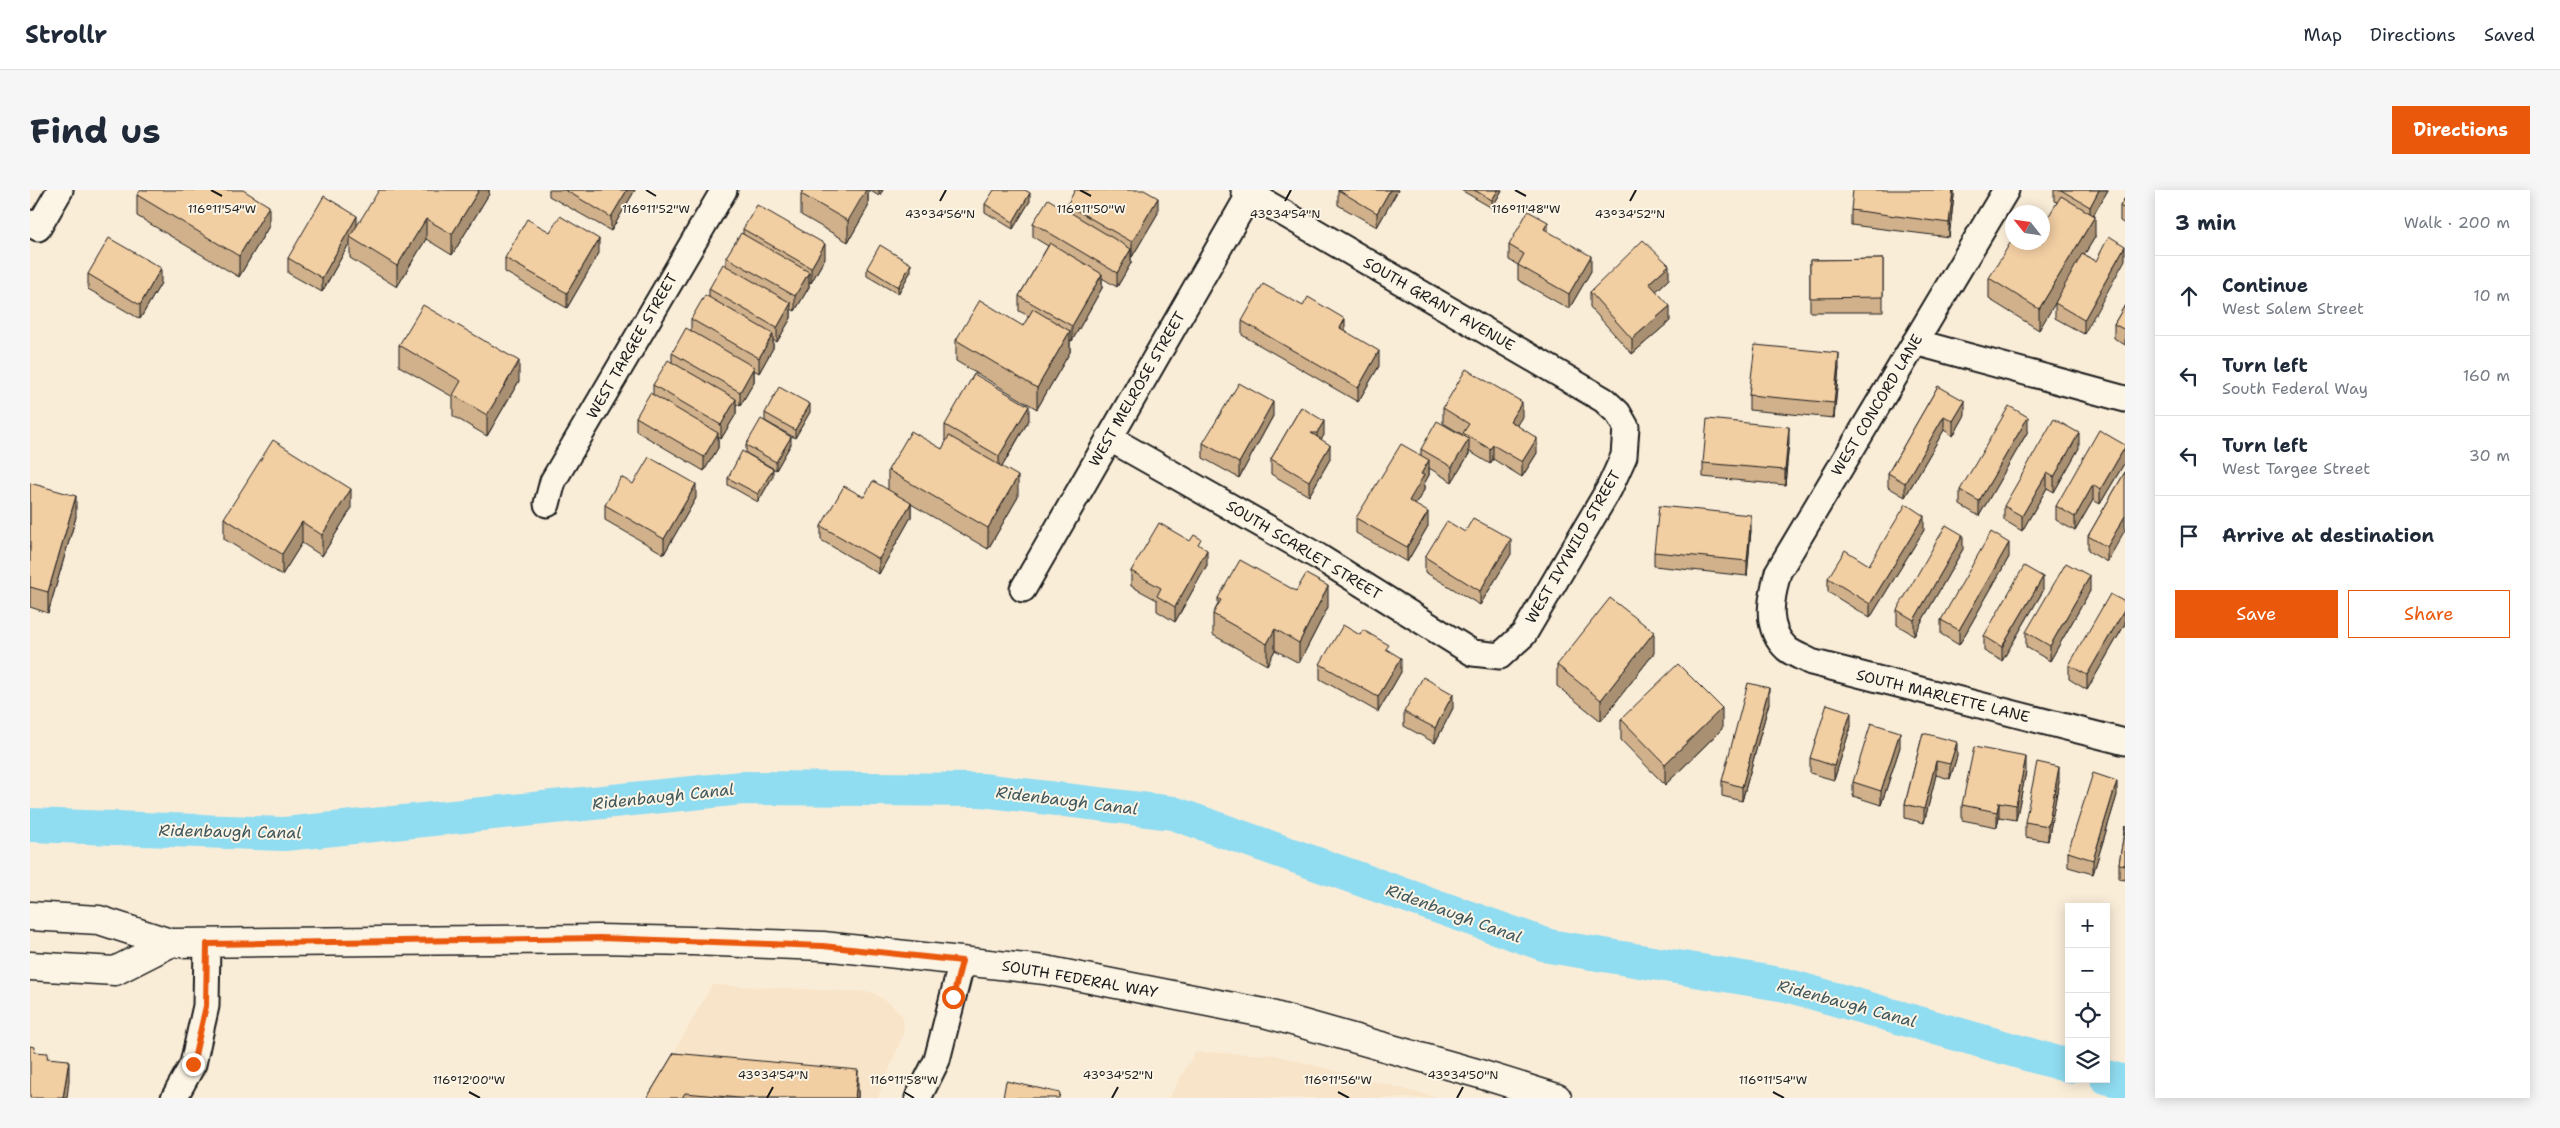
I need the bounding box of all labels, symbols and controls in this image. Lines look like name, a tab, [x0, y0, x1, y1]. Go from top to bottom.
text: Strollr	[25, 19, 107, 51]
text: Map	[2304, 23, 2342, 47]
text: Directions	[2370, 23, 2456, 47]
text: Saved	[2484, 23, 2535, 47]
button: Directions	[2392, 106, 2530, 154]
text: Find us	[30, 107, 161, 154]
text: 116°11'54"W	[188, 201, 256, 217]
text: 116°11'52"W	[622, 201, 690, 217]
text: 116°11'50"W	[1057, 201, 1125, 217]
text: 116°11'48"W	[1492, 201, 1560, 217]
north arrow	[2005, 205, 2050, 250]
text: 43°34'56"N	[905, 206, 975, 222]
text: 43°34'54"N	[1250, 206, 1320, 222]
text: 43°34'52"N	[1595, 206, 1665, 222]
text: 3 min	[2175, 209, 2236, 237]
text: Walk · 200 m	[2404, 212, 2510, 233]
street label: SOUTH GRANT AVENUE	[1360, 252, 1518, 356]
street label: WEST TARGEE STREET	[582, 270, 682, 422]
text: Continue	[2222, 273, 2308, 298]
icon: ahead	[2175, 282, 2203, 310]
text: 10 m	[2473, 285, 2510, 306]
text: West Salem Street	[2222, 298, 2364, 319]
street label: WEST MELROSE STREET	[1084, 308, 1190, 470]
street label: WEST CONCORD LANE	[1827, 330, 1927, 480]
text: Turn left	[2222, 353, 2308, 378]
icon: left	[2175, 362, 2203, 390]
text: 160 m	[2463, 365, 2510, 386]
text: South Federal Way	[2222, 378, 2368, 399]
text: Turn left	[2222, 433, 2308, 458]
icon: left	[2175, 442, 2203, 470]
text: 30 m	[2469, 445, 2510, 466]
text: West Targee Street	[2222, 458, 2370, 479]
street label: WEST IVYWILD STREET	[1521, 467, 1625, 627]
street label: SOUTH SCARLET STREET	[1223, 496, 1385, 604]
icon: arrive	[2175, 522, 2203, 550]
text: Arrive at destination	[2222, 523, 2434, 548]
button: Save	[2175, 590, 2338, 638]
button: Share	[2348, 590, 2510, 638]
street label: SOUTH MARLETTE LANE	[1854, 665, 2032, 727]
water label: Ridenbaugh Canal	[591, 779, 735, 814]
water label: Ridenbaugh Canal	[995, 781, 1139, 820]
water label: Ridenbaugh Canal	[158, 820, 302, 843]
water label: Ridenbaugh Canal	[1383, 879, 1524, 948]
map controls	[2065, 903, 2110, 1083]
button: +	[2065, 903, 2110, 948]
button: −	[2065, 948, 2110, 993]
street label: SOUTH FEDERAL WAY	[1000, 955, 1160, 1003]
water label: Ridenbaugh Canal	[1775, 975, 1919, 1032]
route start	[942, 986, 965, 1009]
button: locate	[2065, 993, 2110, 1038]
button: layers	[2065, 1038, 2110, 1083]
route end	[182, 1053, 205, 1076]
text: 43°34'54"N	[738, 1067, 808, 1083]
text: 43°34'52"N	[1083, 1067, 1153, 1083]
text: 43°34'50"N	[1427, 1067, 1499, 1083]
text: 116°12'00"W	[433, 1072, 505, 1088]
text: 116°11'58"W	[870, 1072, 938, 1088]
text: 116°11'56"W	[1304, 1072, 1372, 1088]
text: 116°11'54"W	[1739, 1072, 1807, 1088]

